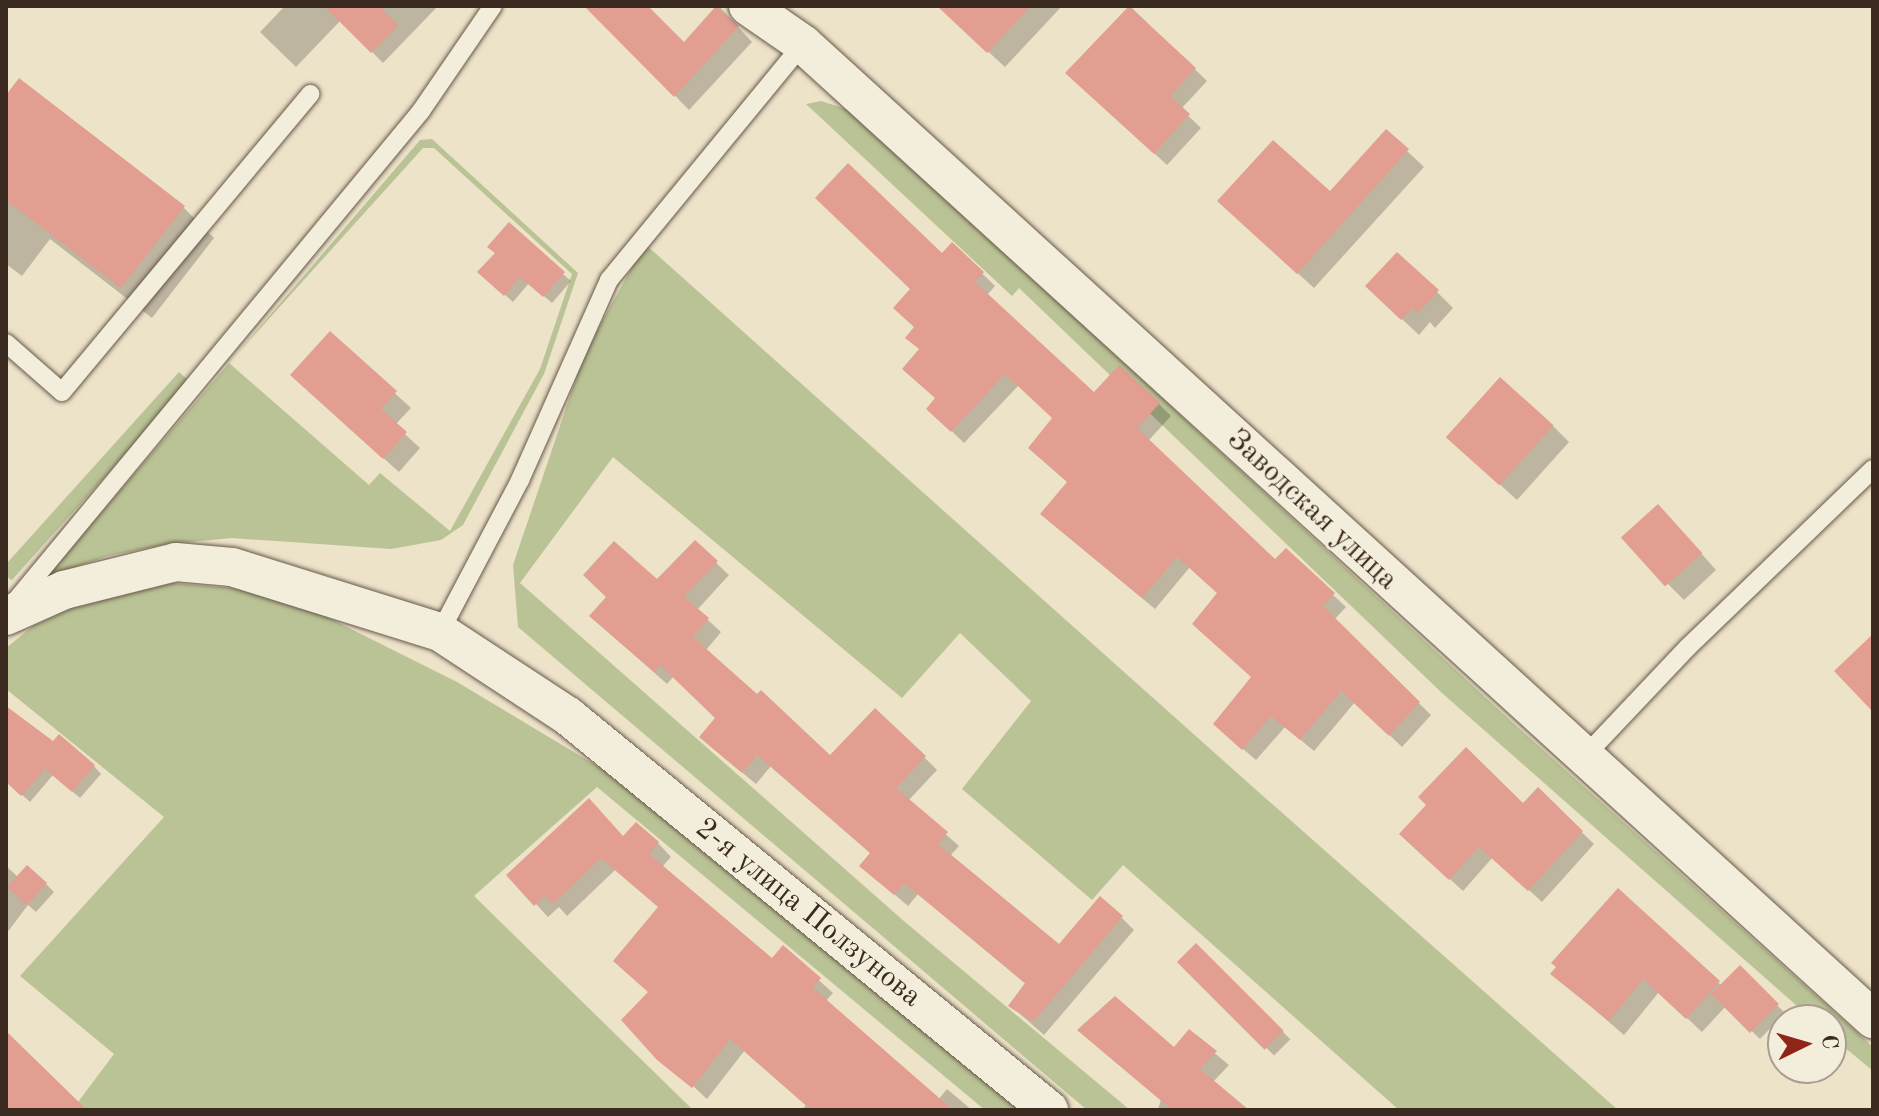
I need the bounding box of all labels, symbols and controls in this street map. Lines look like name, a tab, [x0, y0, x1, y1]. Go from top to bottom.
street label: Заводская улица	[1219, 422, 1405, 598]
street label: 2-я улица Ползунова	[688, 811, 928, 1015]
north arrow	[1767, 1004, 1847, 1084]
text: С	[1817, 1034, 1841, 1050]

